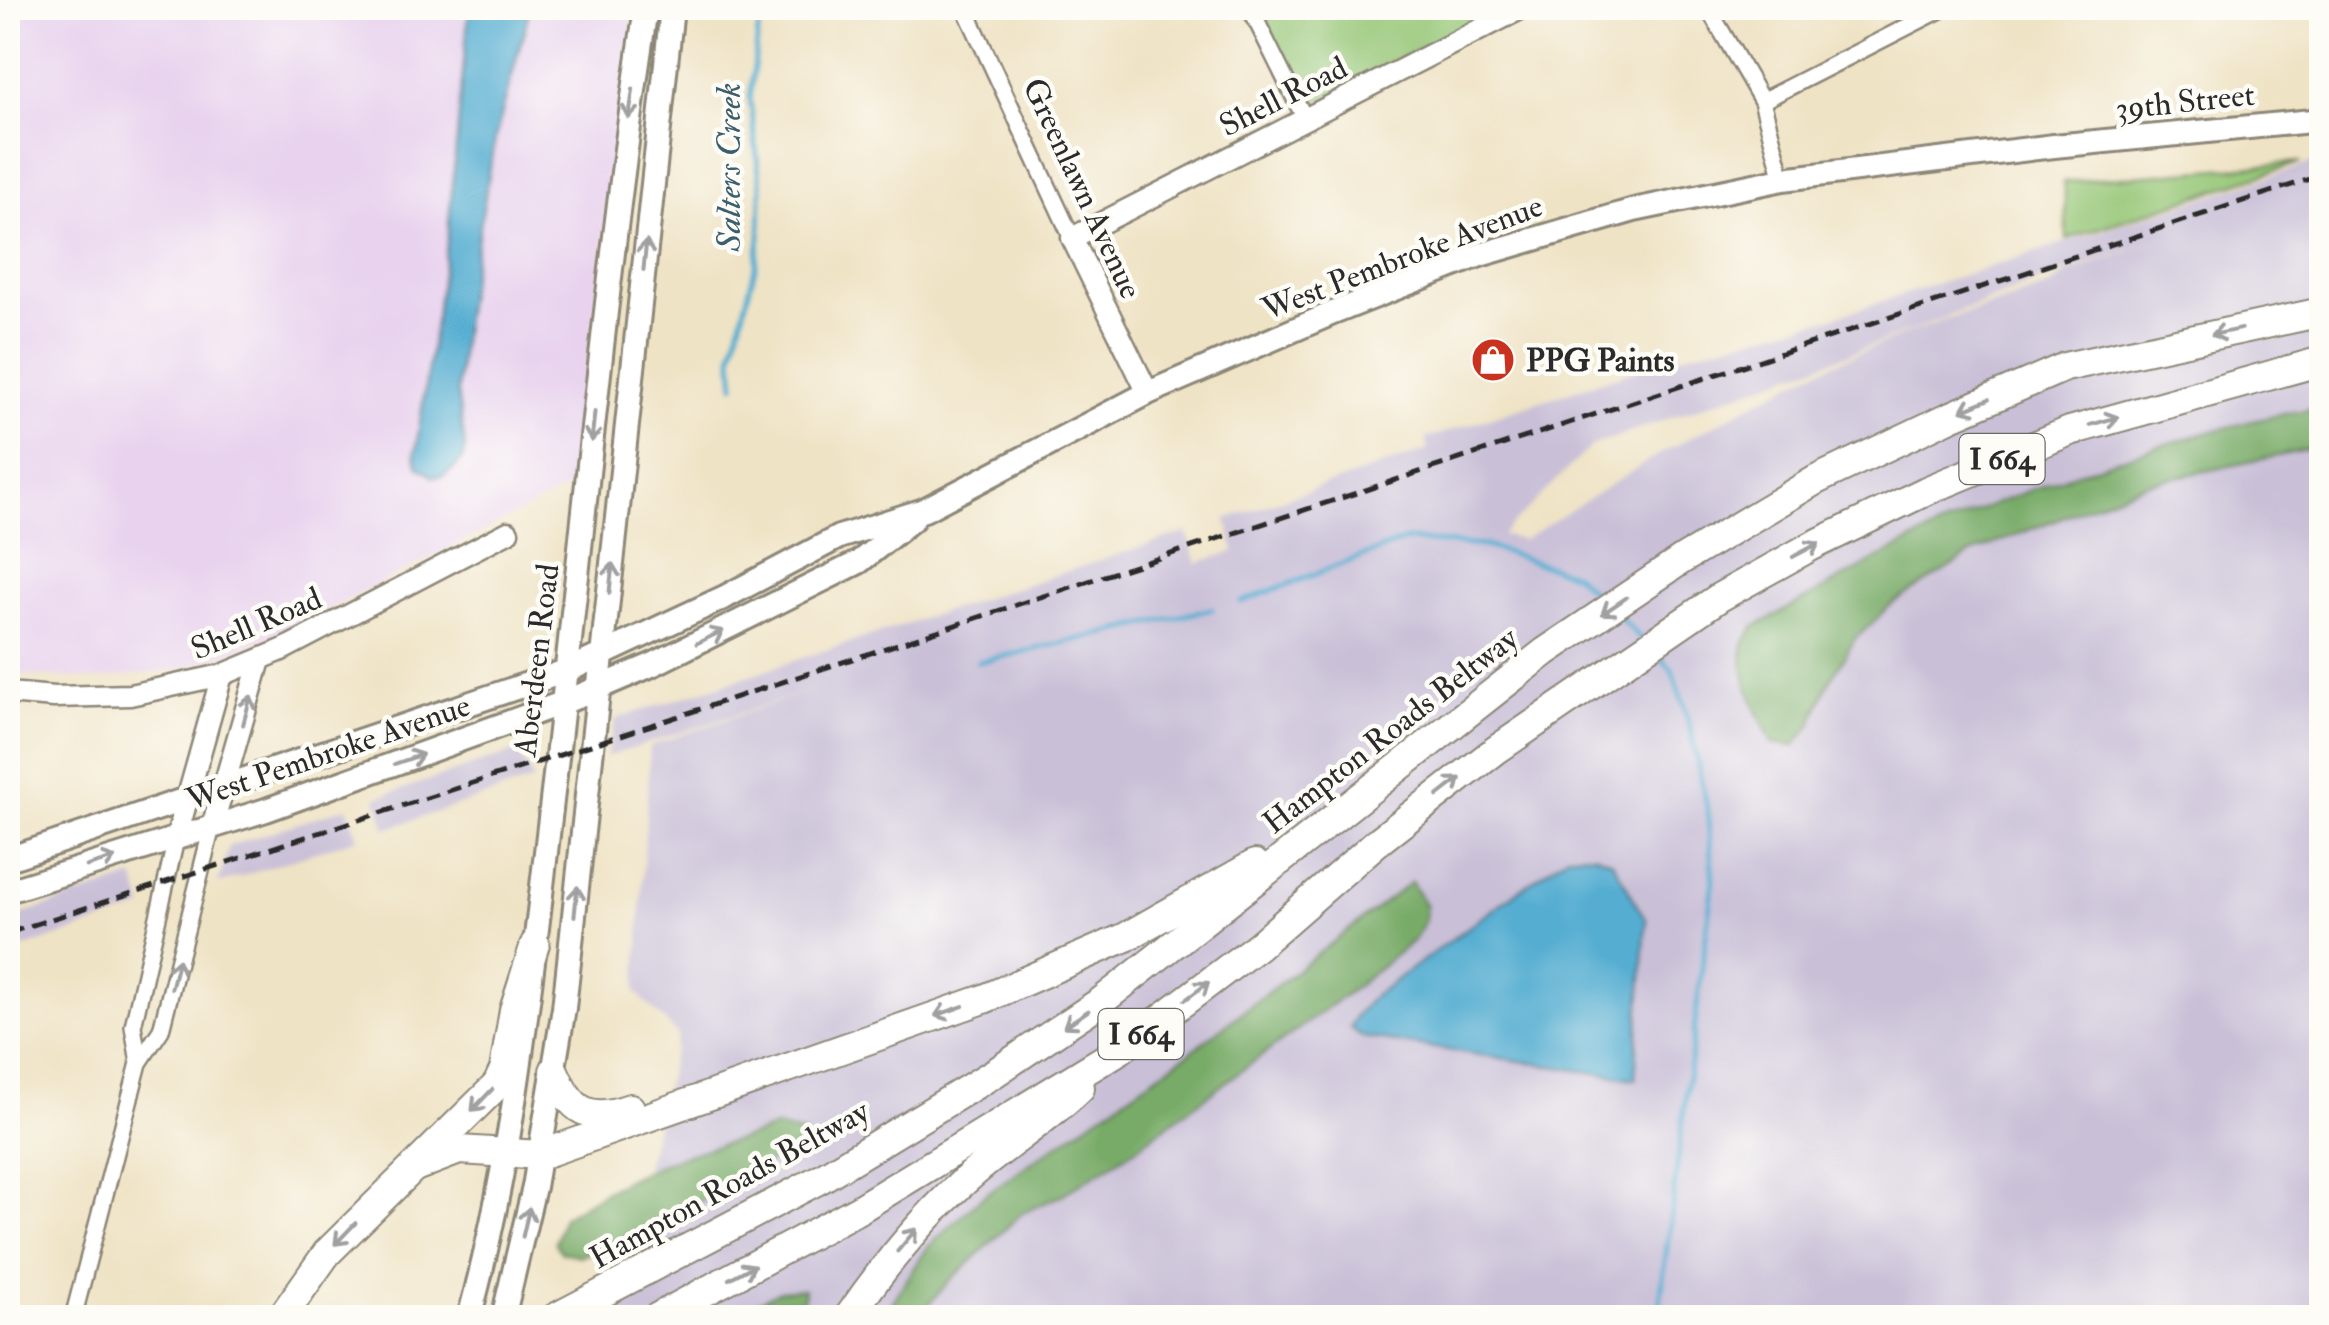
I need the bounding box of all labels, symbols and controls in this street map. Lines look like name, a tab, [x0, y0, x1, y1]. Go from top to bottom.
street label: Shell Road	[1213, 48, 1354, 146]
street label: Greenlawn Avenue	[1014, 72, 1151, 305]
street label: 39th Street	[2114, 75, 2257, 129]
water label: Salters Creek	[707, 83, 751, 252]
one-way arrow	[622, 87, 640, 120]
street label: West Pembroke Avenue	[1255, 186, 1548, 330]
one-way arrow	[636, 239, 655, 271]
one-way arrow	[2211, 324, 2243, 343]
shop icon: PPG Paints	[1470, 337, 1516, 383]
place label: PPG Paints	[1526, 341, 1674, 381]
one-way arrow	[1960, 397, 1991, 415]
one-way arrow	[584, 410, 603, 442]
one-way arrow	[2087, 411, 2119, 429]
road number: I 664	[1960, 434, 2044, 484]
one-way arrow	[1790, 540, 1820, 559]
street label: Aberdeen Road	[505, 561, 569, 760]
one-way arrow	[602, 562, 621, 595]
street label: Shell Road	[185, 578, 328, 669]
one-way arrow	[1601, 595, 1629, 616]
street label: Hampton Roads Beltway	[1255, 618, 1527, 843]
one-way arrow	[694, 627, 724, 646]
street label: West Pembroke Avenue	[180, 686, 475, 821]
one-way arrow	[239, 695, 258, 727]
one-way arrow	[392, 749, 424, 767]
one-way arrow	[1436, 776, 1462, 798]
one-way arrow	[84, 852, 116, 870]
one-way arrow	[567, 885, 586, 918]
one-way arrow	[166, 959, 185, 990]
one-way arrow	[1183, 981, 1210, 1002]
one-way arrow	[933, 1003, 965, 1021]
one-way arrow	[1062, 1008, 1090, 1029]
road number: I 664	[1098, 1009, 1184, 1059]
one-way arrow	[471, 1087, 494, 1112]
street label: Hampton Roads Beltway	[583, 1091, 877, 1278]
one-way arrow	[518, 1207, 536, 1239]
one-way arrow	[333, 1222, 357, 1246]
one-way arrow	[896, 1227, 918, 1253]
one-way arrow	[727, 1262, 757, 1281]

